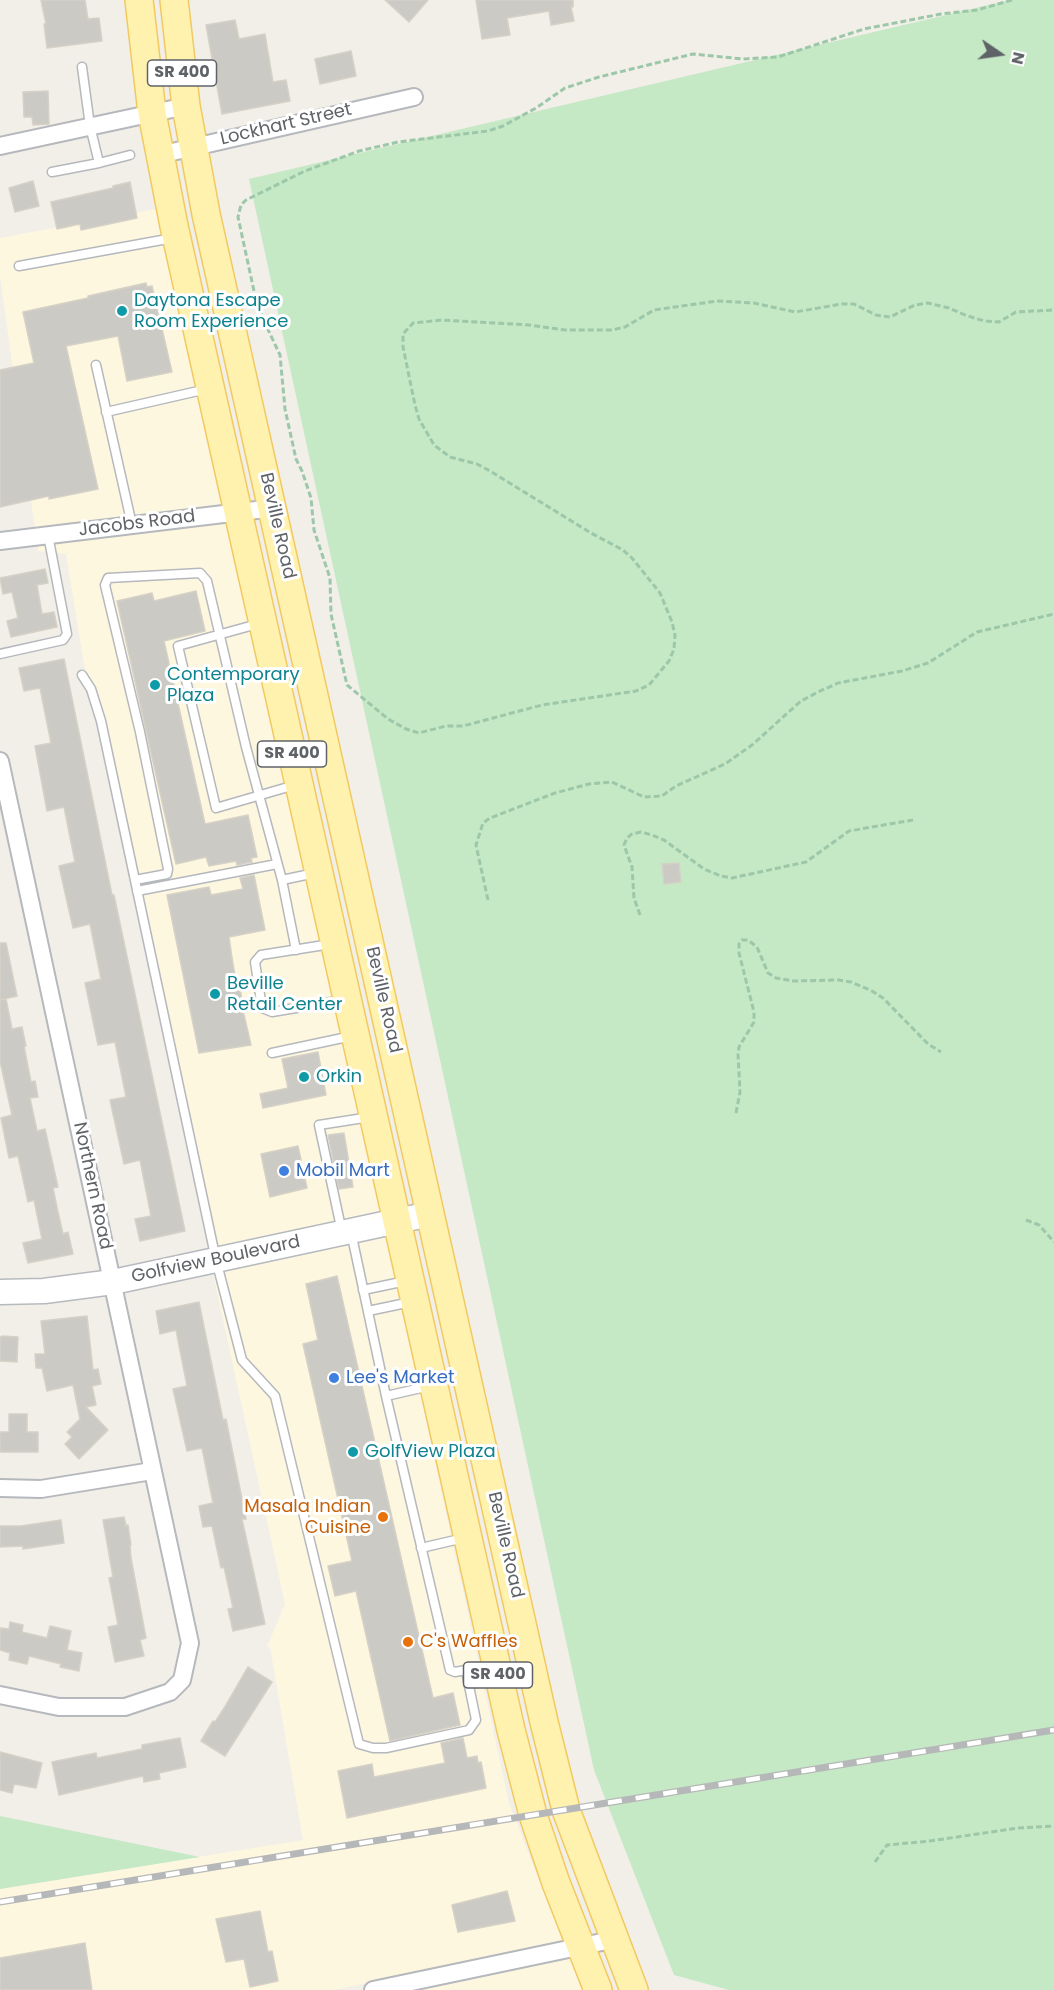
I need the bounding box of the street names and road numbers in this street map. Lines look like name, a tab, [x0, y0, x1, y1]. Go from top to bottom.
road number: SR 400	[148, 60, 216, 86]
street label: Lockhart Street	[218, 99, 354, 151]
street label: Beville Road	[254, 471, 300, 581]
street label: Jacobs Road	[77, 506, 197, 542]
road number: SR 400	[258, 741, 326, 767]
street label: Beville Road	[360, 945, 406, 1055]
street label: Northern Road	[68, 1120, 116, 1252]
street label: Golfview Boulevard	[130, 1232, 302, 1288]
street label: Beville Road	[482, 1490, 528, 1600]
road number: SR 400	[464, 1662, 532, 1688]

